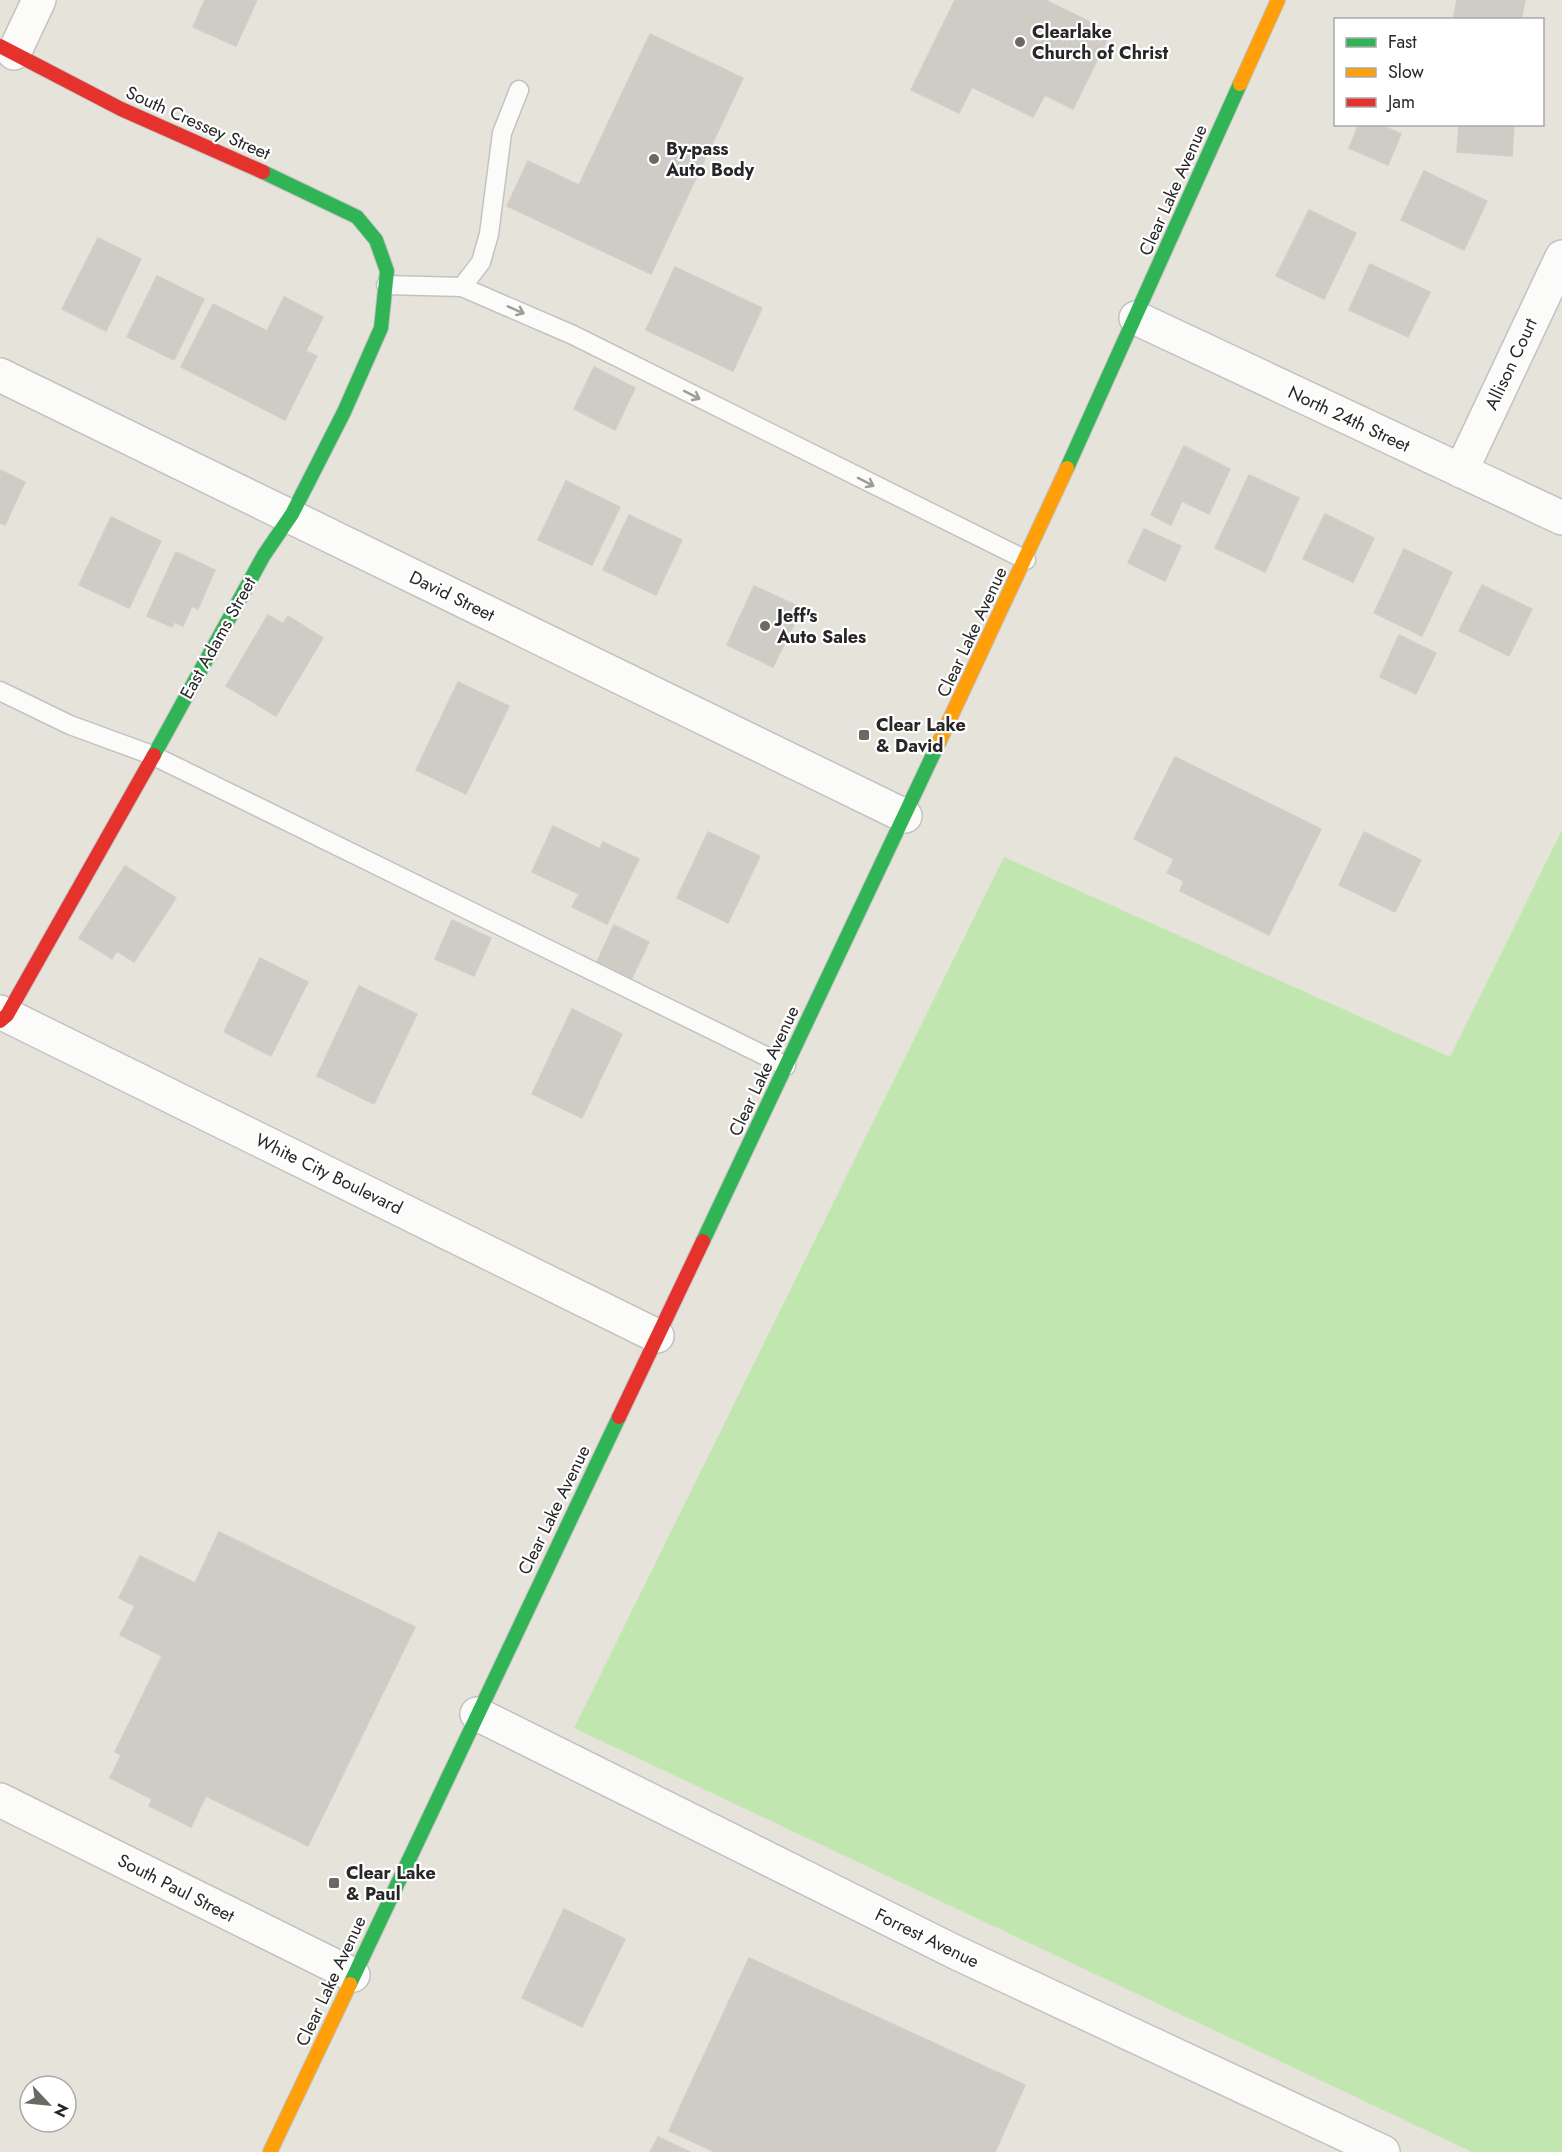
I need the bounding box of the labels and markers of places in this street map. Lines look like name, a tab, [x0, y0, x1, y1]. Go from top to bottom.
place label: Clearlake Church of Christ	[1032, 19, 1169, 66]
marker: Clearlake Church of Christ	[1013, 35, 1027, 49]
place label: By-pass Auto Body	[665, 136, 755, 183]
marker: By-pass Auto Body	[647, 152, 661, 166]
place label: Jeff's Auto Sales	[774, 603, 866, 650]
marker: Jeff's Auto Sales	[758, 619, 772, 633]
place label: Clear Lake & David	[876, 712, 966, 759]
marker: Clear Lake & David	[857, 728, 871, 742]
place label: Clear Lake & Paul	[346, 1860, 436, 1907]
marker: Clear Lake & Paul	[327, 1876, 341, 1890]

